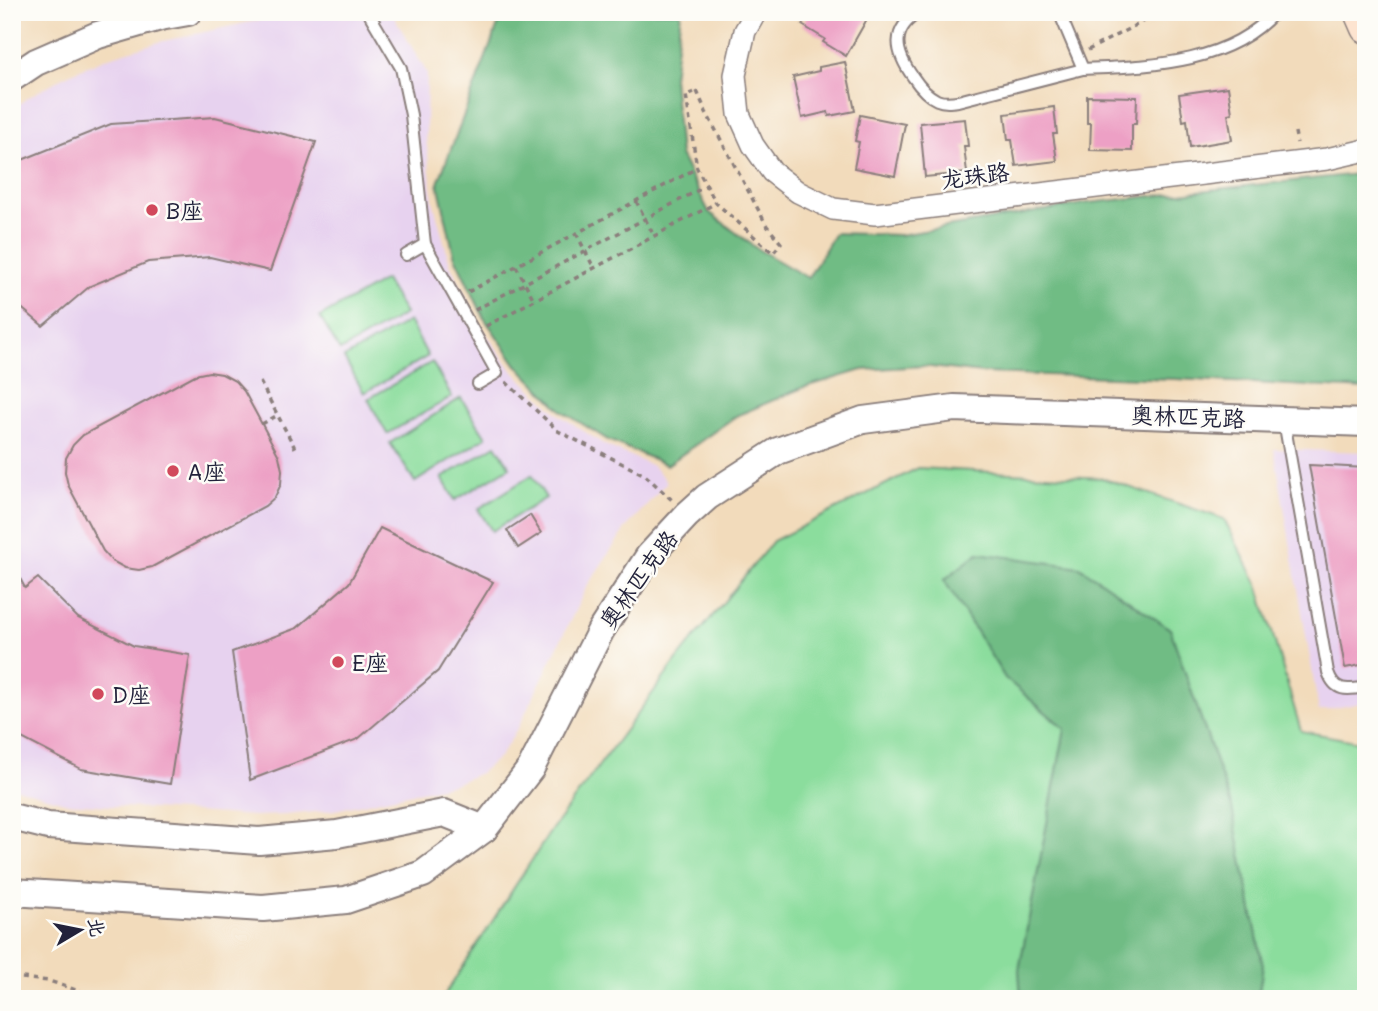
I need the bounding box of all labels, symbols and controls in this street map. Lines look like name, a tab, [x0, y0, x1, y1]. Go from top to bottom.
street label: 龙珠路	[939, 156, 1011, 194]
place label: B座	[166, 195, 203, 225]
marker: B座	[144, 202, 160, 218]
street label: 奥林匹克路	[1130, 399, 1246, 433]
place label: A座	[187, 456, 226, 486]
marker: A座	[165, 463, 181, 479]
street label: 奥林匹克路	[592, 524, 684, 634]
place label: E座	[352, 647, 388, 677]
marker: E座	[330, 654, 346, 670]
place label: D座	[112, 679, 151, 709]
marker: D座	[90, 686, 106, 702]
north arrow	[46, 895, 116, 965]
text: 北	[83, 915, 111, 938]

